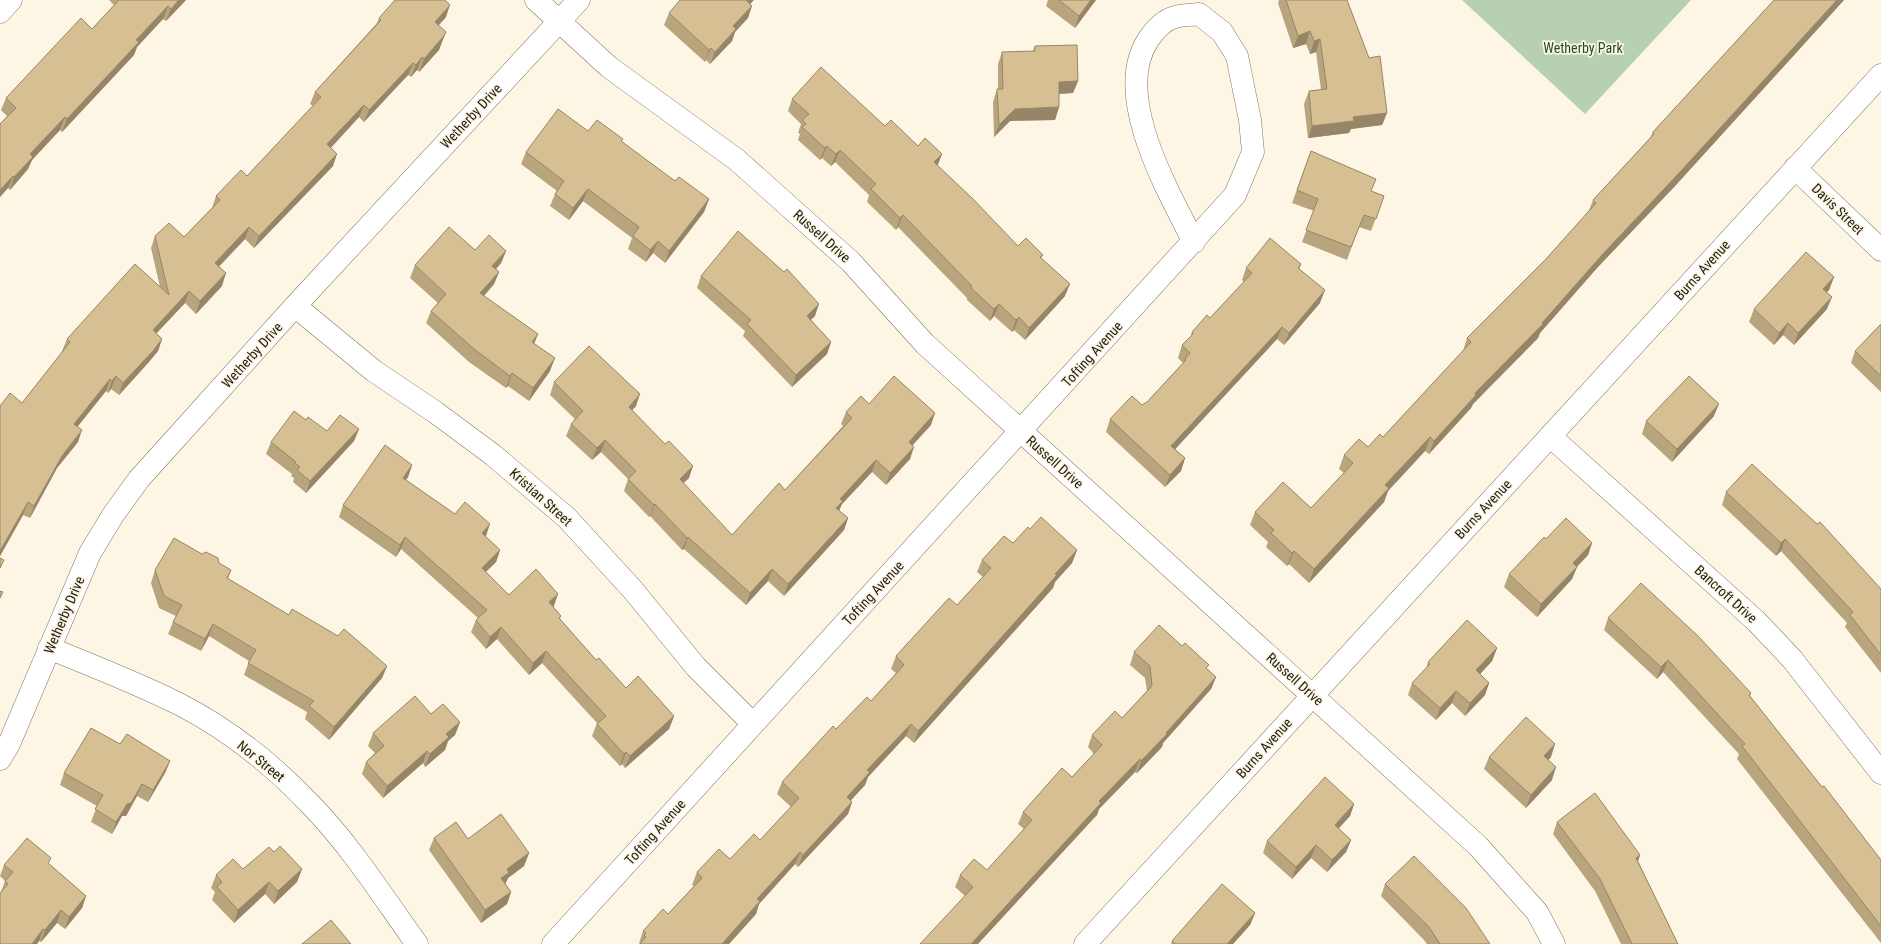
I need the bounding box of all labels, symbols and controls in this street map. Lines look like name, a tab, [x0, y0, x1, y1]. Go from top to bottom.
park label: Wetherby Park	[1543, 40, 1623, 56]
street label: Wetherby Drive	[437, 80, 505, 152]
street label: Davis Street	[1809, 180, 1867, 238]
street label: Russell Drive	[790, 206, 854, 266]
street label: Burns Avenue	[1671, 236, 1733, 303]
street label: Tofting Avenue	[1058, 318, 1126, 390]
street label: Wetherby Drive	[218, 319, 286, 391]
street label: Russell Drive	[1023, 432, 1087, 492]
street label: Kristian Street	[507, 465, 575, 529]
street label: Burns Avenue	[1451, 476, 1515, 542]
street label: Tofting Avenue	[839, 557, 907, 629]
street label: Bancroft Drive	[1691, 562, 1761, 626]
street label: Wetherby Drive	[41, 573, 88, 656]
street label: Russell Drive	[1263, 649, 1327, 709]
street label: Burns Avenue	[1233, 714, 1295, 781]
street label: Nor Street	[234, 737, 288, 785]
street label: Tofting Avenue	[621, 796, 689, 868]

